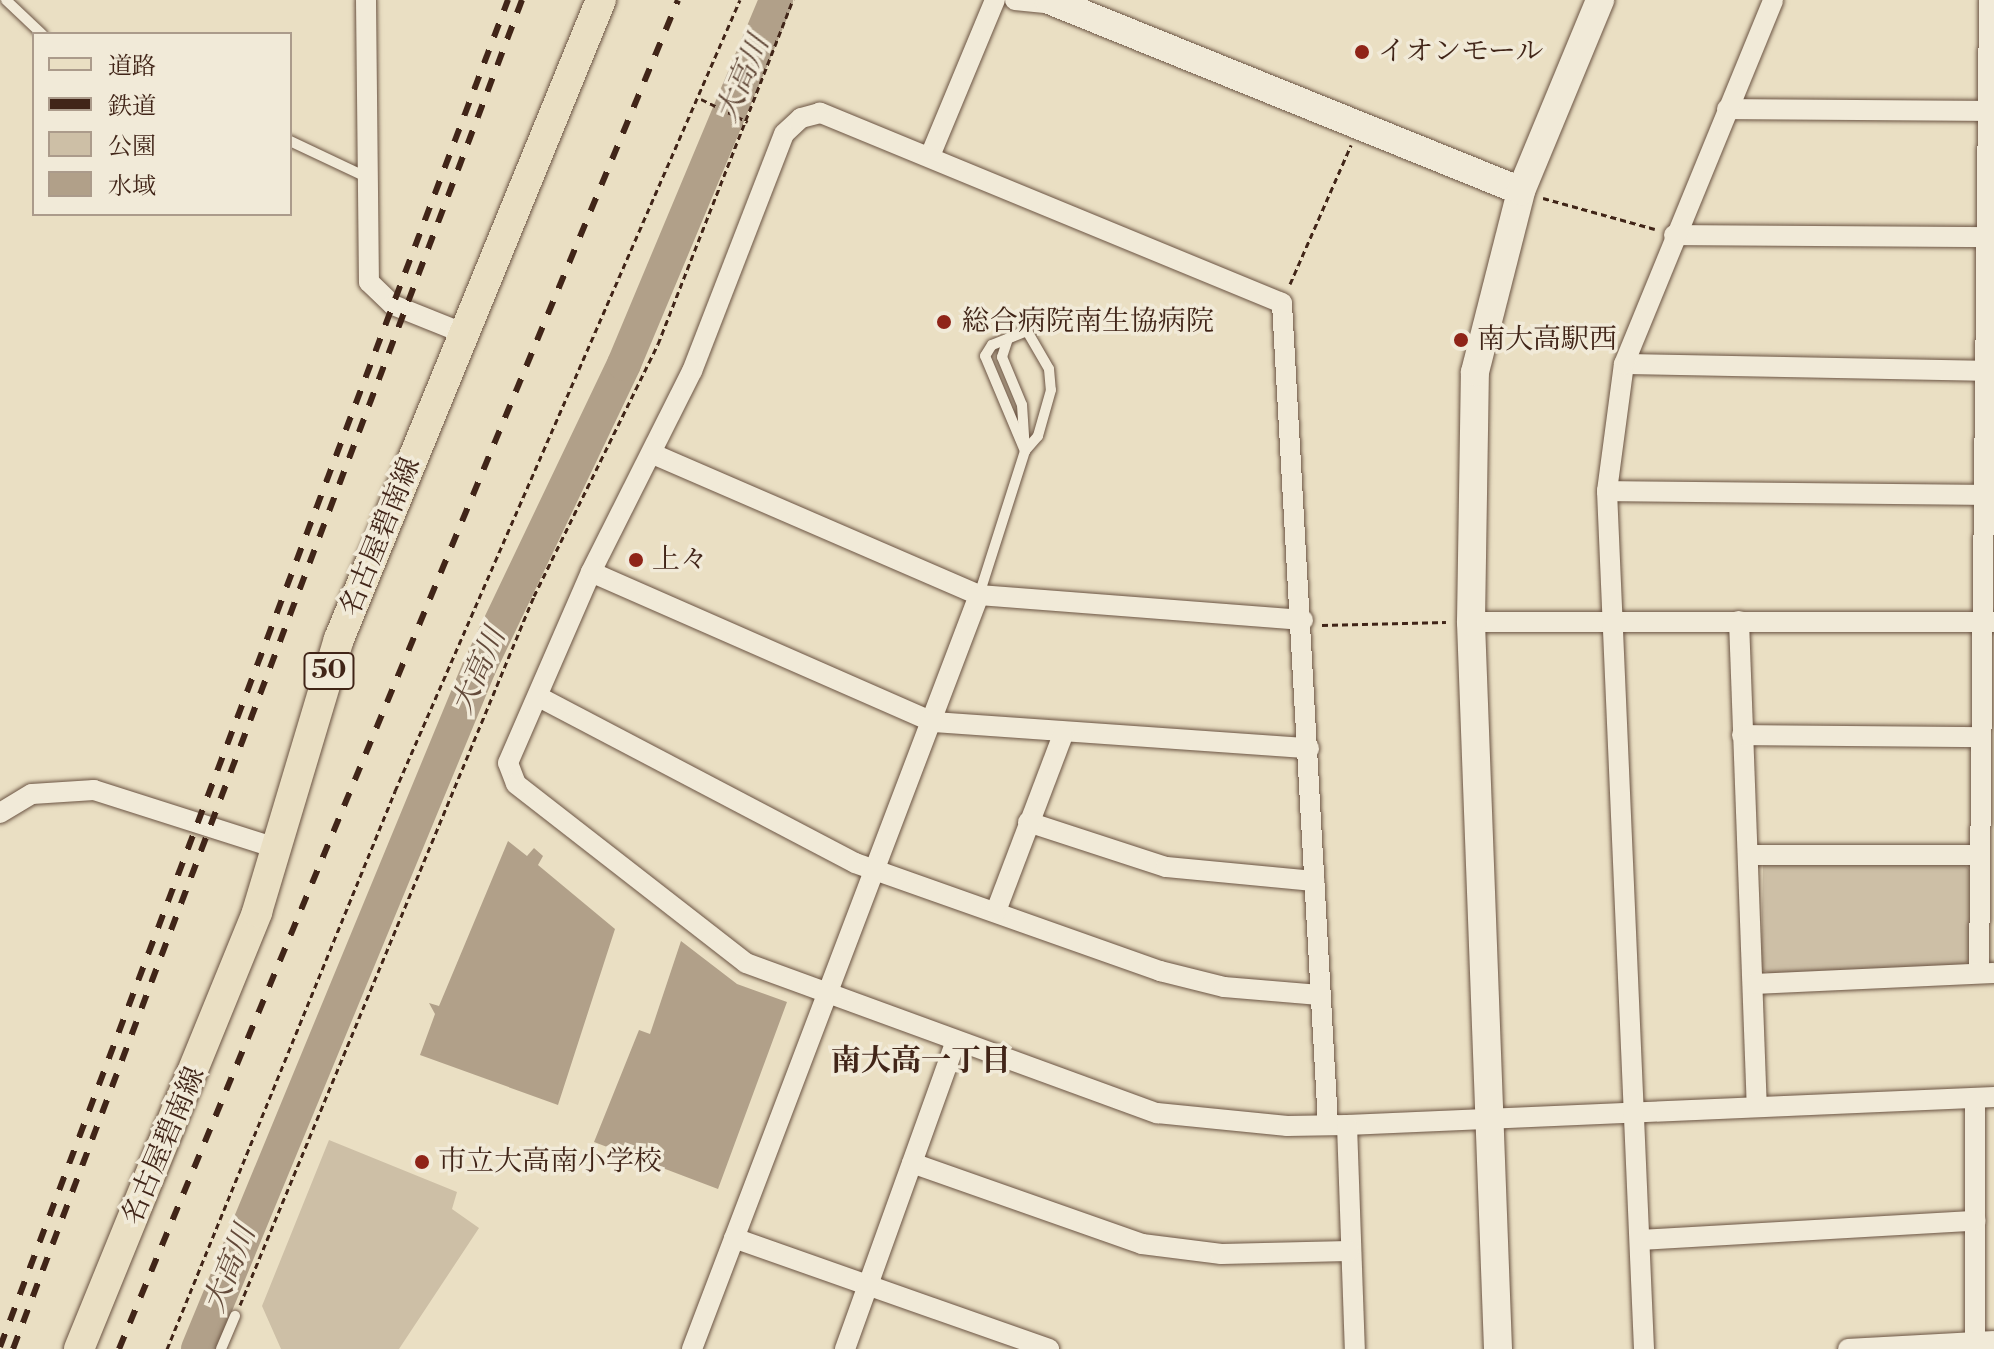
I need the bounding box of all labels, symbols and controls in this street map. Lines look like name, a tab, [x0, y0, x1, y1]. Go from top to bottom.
water label: 大高川	[709, 31, 777, 127]
legend	[32, 32, 292, 216]
place label: イオンモール	[1378, 35, 1545, 69]
marker: イオンモール	[1353, 43, 1371, 61]
text: 道路	[108, 52, 156, 82]
text: 鉄道	[108, 92, 156, 122]
text: 公園	[108, 132, 156, 162]
text: 水域	[108, 172, 156, 202]
place label: 総合病院南生協病院	[962, 305, 1214, 339]
marker: 総合病院南生協病院	[933, 311, 955, 333]
place label: 南大高駅西	[1477, 323, 1617, 357]
marker: 南大高駅西	[1452, 331, 1470, 349]
street label: 名古屋碧南線	[334, 453, 428, 621]
place label: 上々	[652, 543, 708, 577]
marker: 上々	[627, 551, 645, 569]
water label: 大高川	[444, 623, 514, 719]
road number: 50	[303, 649, 355, 693]
district label: 南大高一丁目	[831, 1043, 1011, 1079]
street label: 名古屋碧南線	[116, 1062, 212, 1230]
place label: 市立大高南小学校	[438, 1145, 662, 1179]
marker: 市立大高南小学校	[413, 1153, 431, 1171]
water label: 大高川	[196, 1221, 264, 1317]

